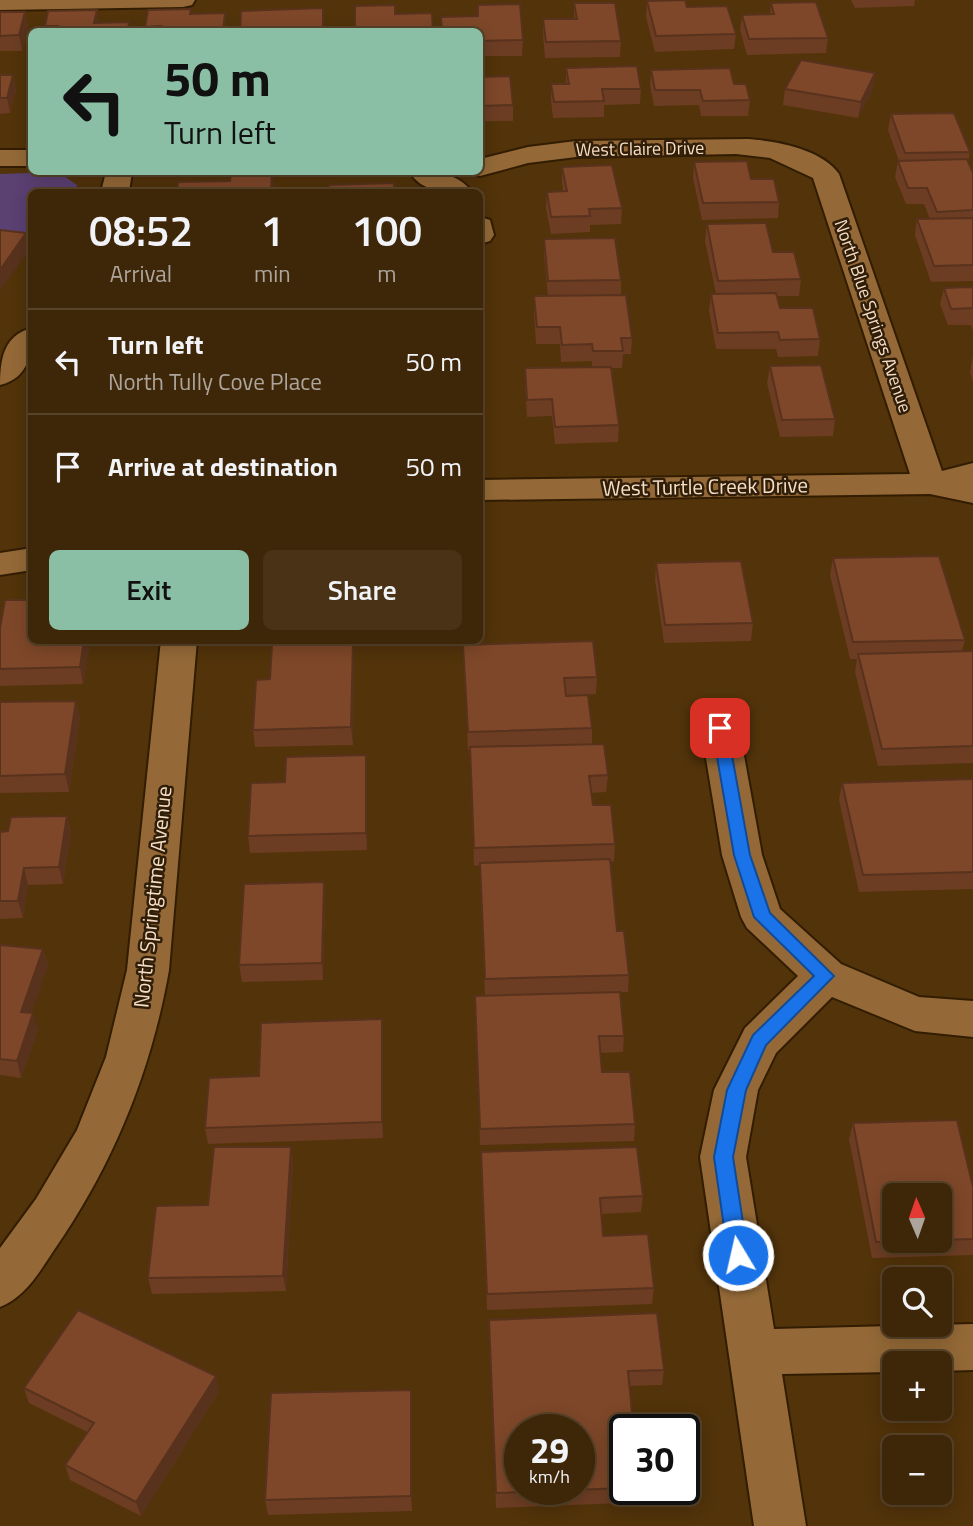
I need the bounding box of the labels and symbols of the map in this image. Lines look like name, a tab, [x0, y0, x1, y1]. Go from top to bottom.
street label: West Claire Drive	[575, 134, 705, 163]
street label: North Blue Springs Avenue	[828, 216, 919, 416]
street label: West Turtle Creek Drive	[602, 468, 808, 504]
pin	[690, 698, 750, 758]
street label: North Springtime Avenue	[124, 785, 180, 1009]
north arrow	[882, 1183, 952, 1253]
position arrow	[701, 1218, 775, 1292]
speed limit sign: 30	[609, 1414, 700, 1505]

